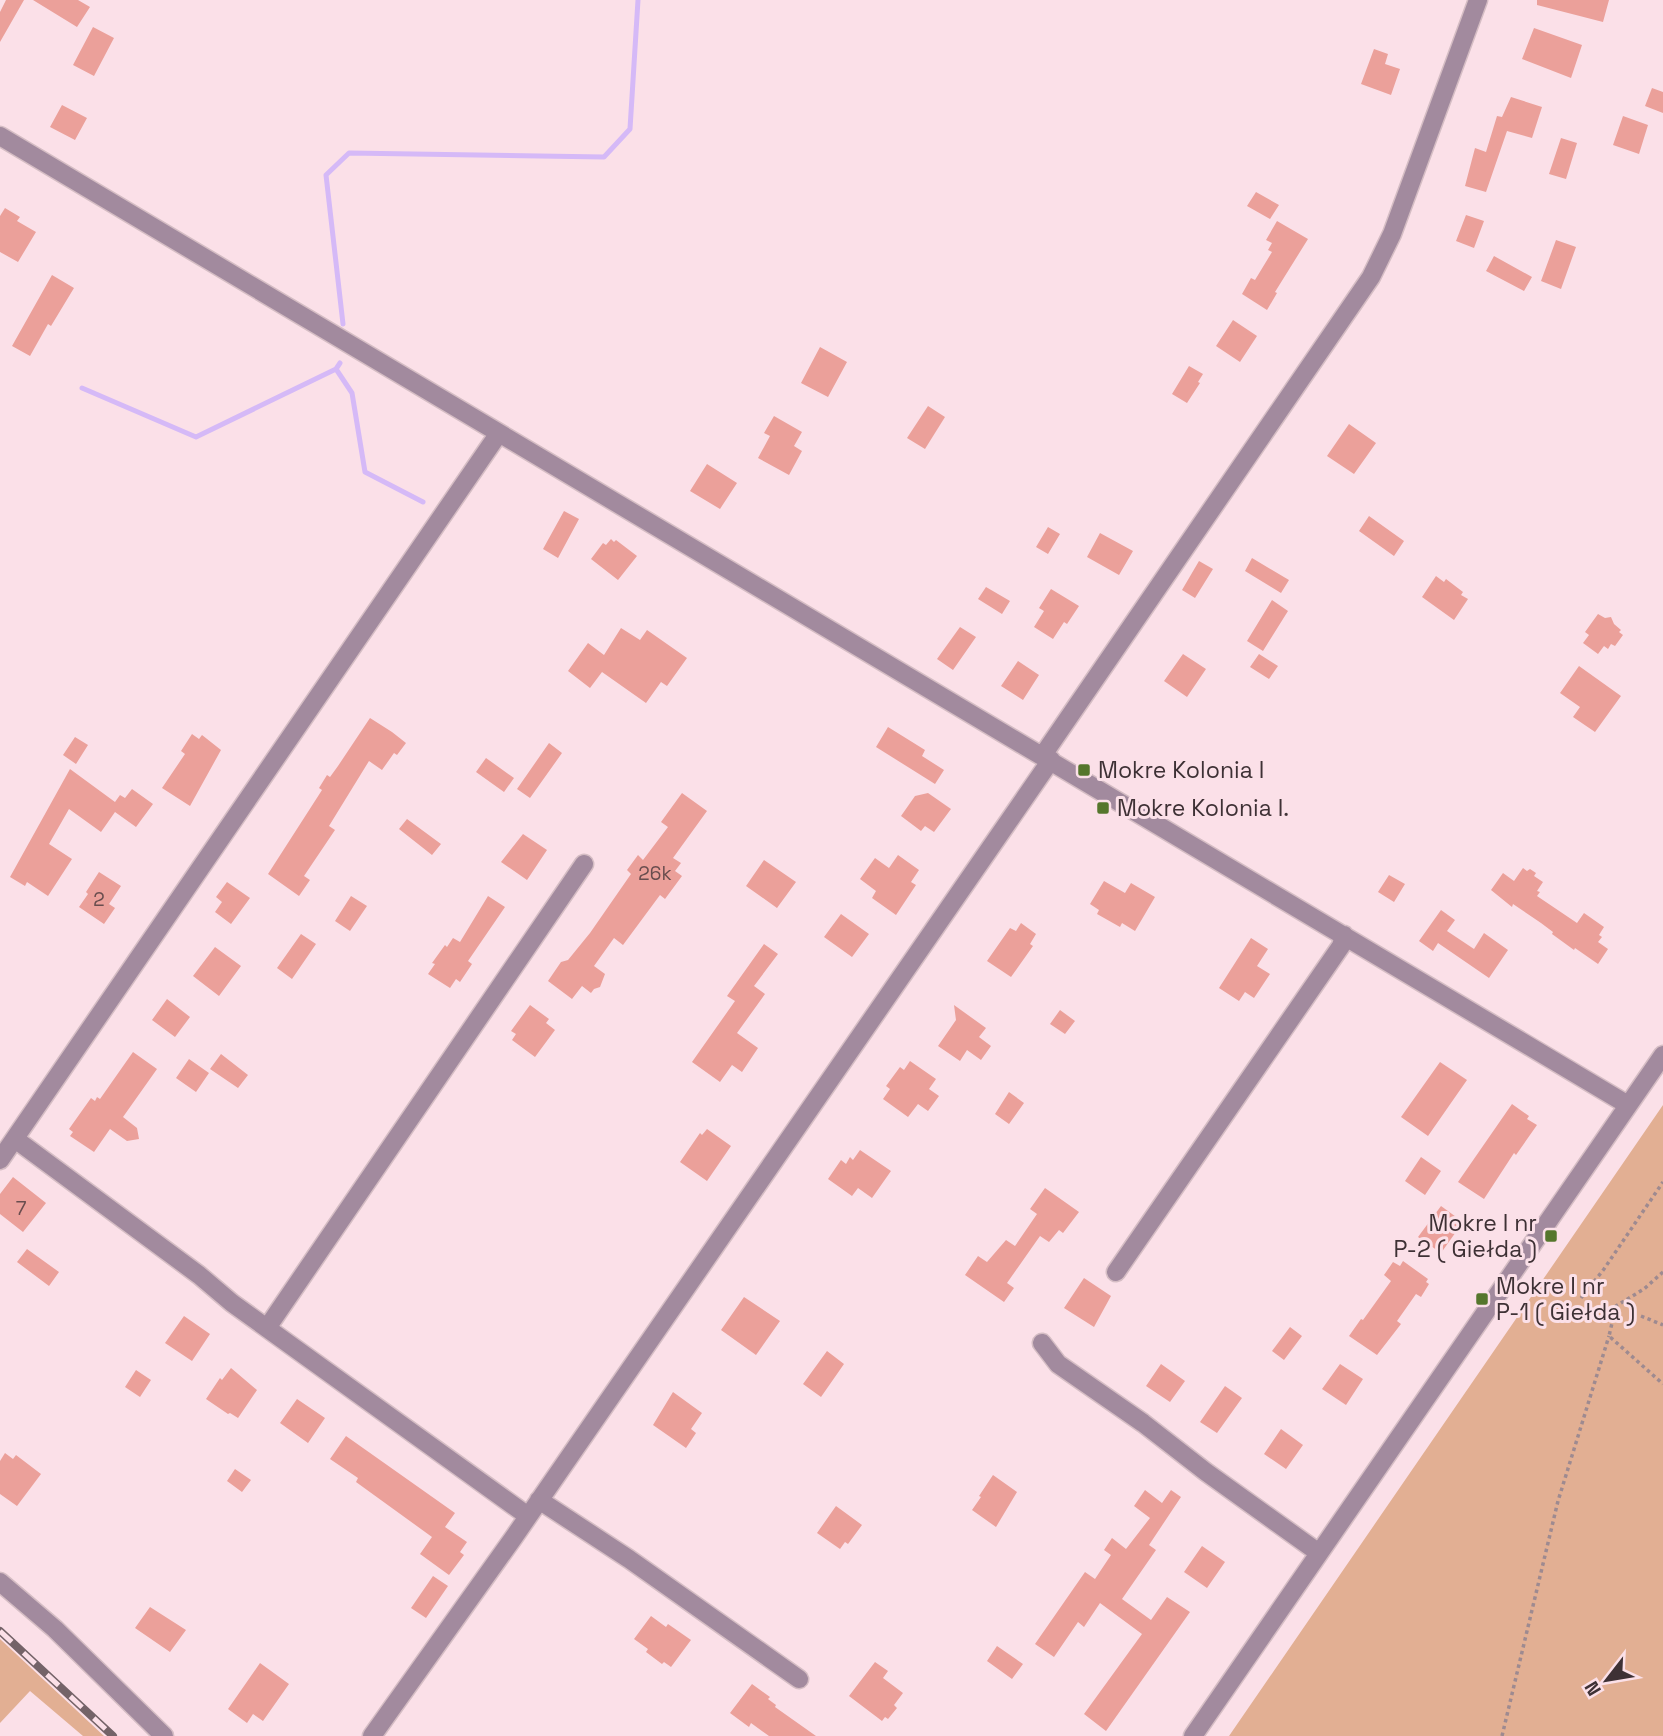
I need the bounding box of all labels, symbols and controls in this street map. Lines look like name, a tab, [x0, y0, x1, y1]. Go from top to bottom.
place label: Mokre Kolonia I	[1098, 755, 1264, 785]
marker: Mokre Kolonia I	[1076, 762, 1092, 778]
place label: Mokre Kolonia I.	[1117, 793, 1289, 823]
marker: Mokre Kolonia I.	[1095, 800, 1111, 816]
house number: 26k	[638, 861, 672, 886]
house number: 2	[93, 887, 105, 912]
house number: 7	[16, 1196, 27, 1221]
place label: Mokre I nr P-2 ( Giełda )	[1394, 1208, 1537, 1264]
marker: Mokre I nr P-2 ( Giełda )	[1543, 1228, 1559, 1244]
place label: Mokre I nr P-1 ( Giełda )	[1496, 1271, 1635, 1327]
marker: Mokre I nr P-1 ( Giełda )	[1474, 1291, 1490, 1307]
north arrow	[1572, 1645, 1642, 1715]
text: N	[1579, 1677, 1607, 1700]

